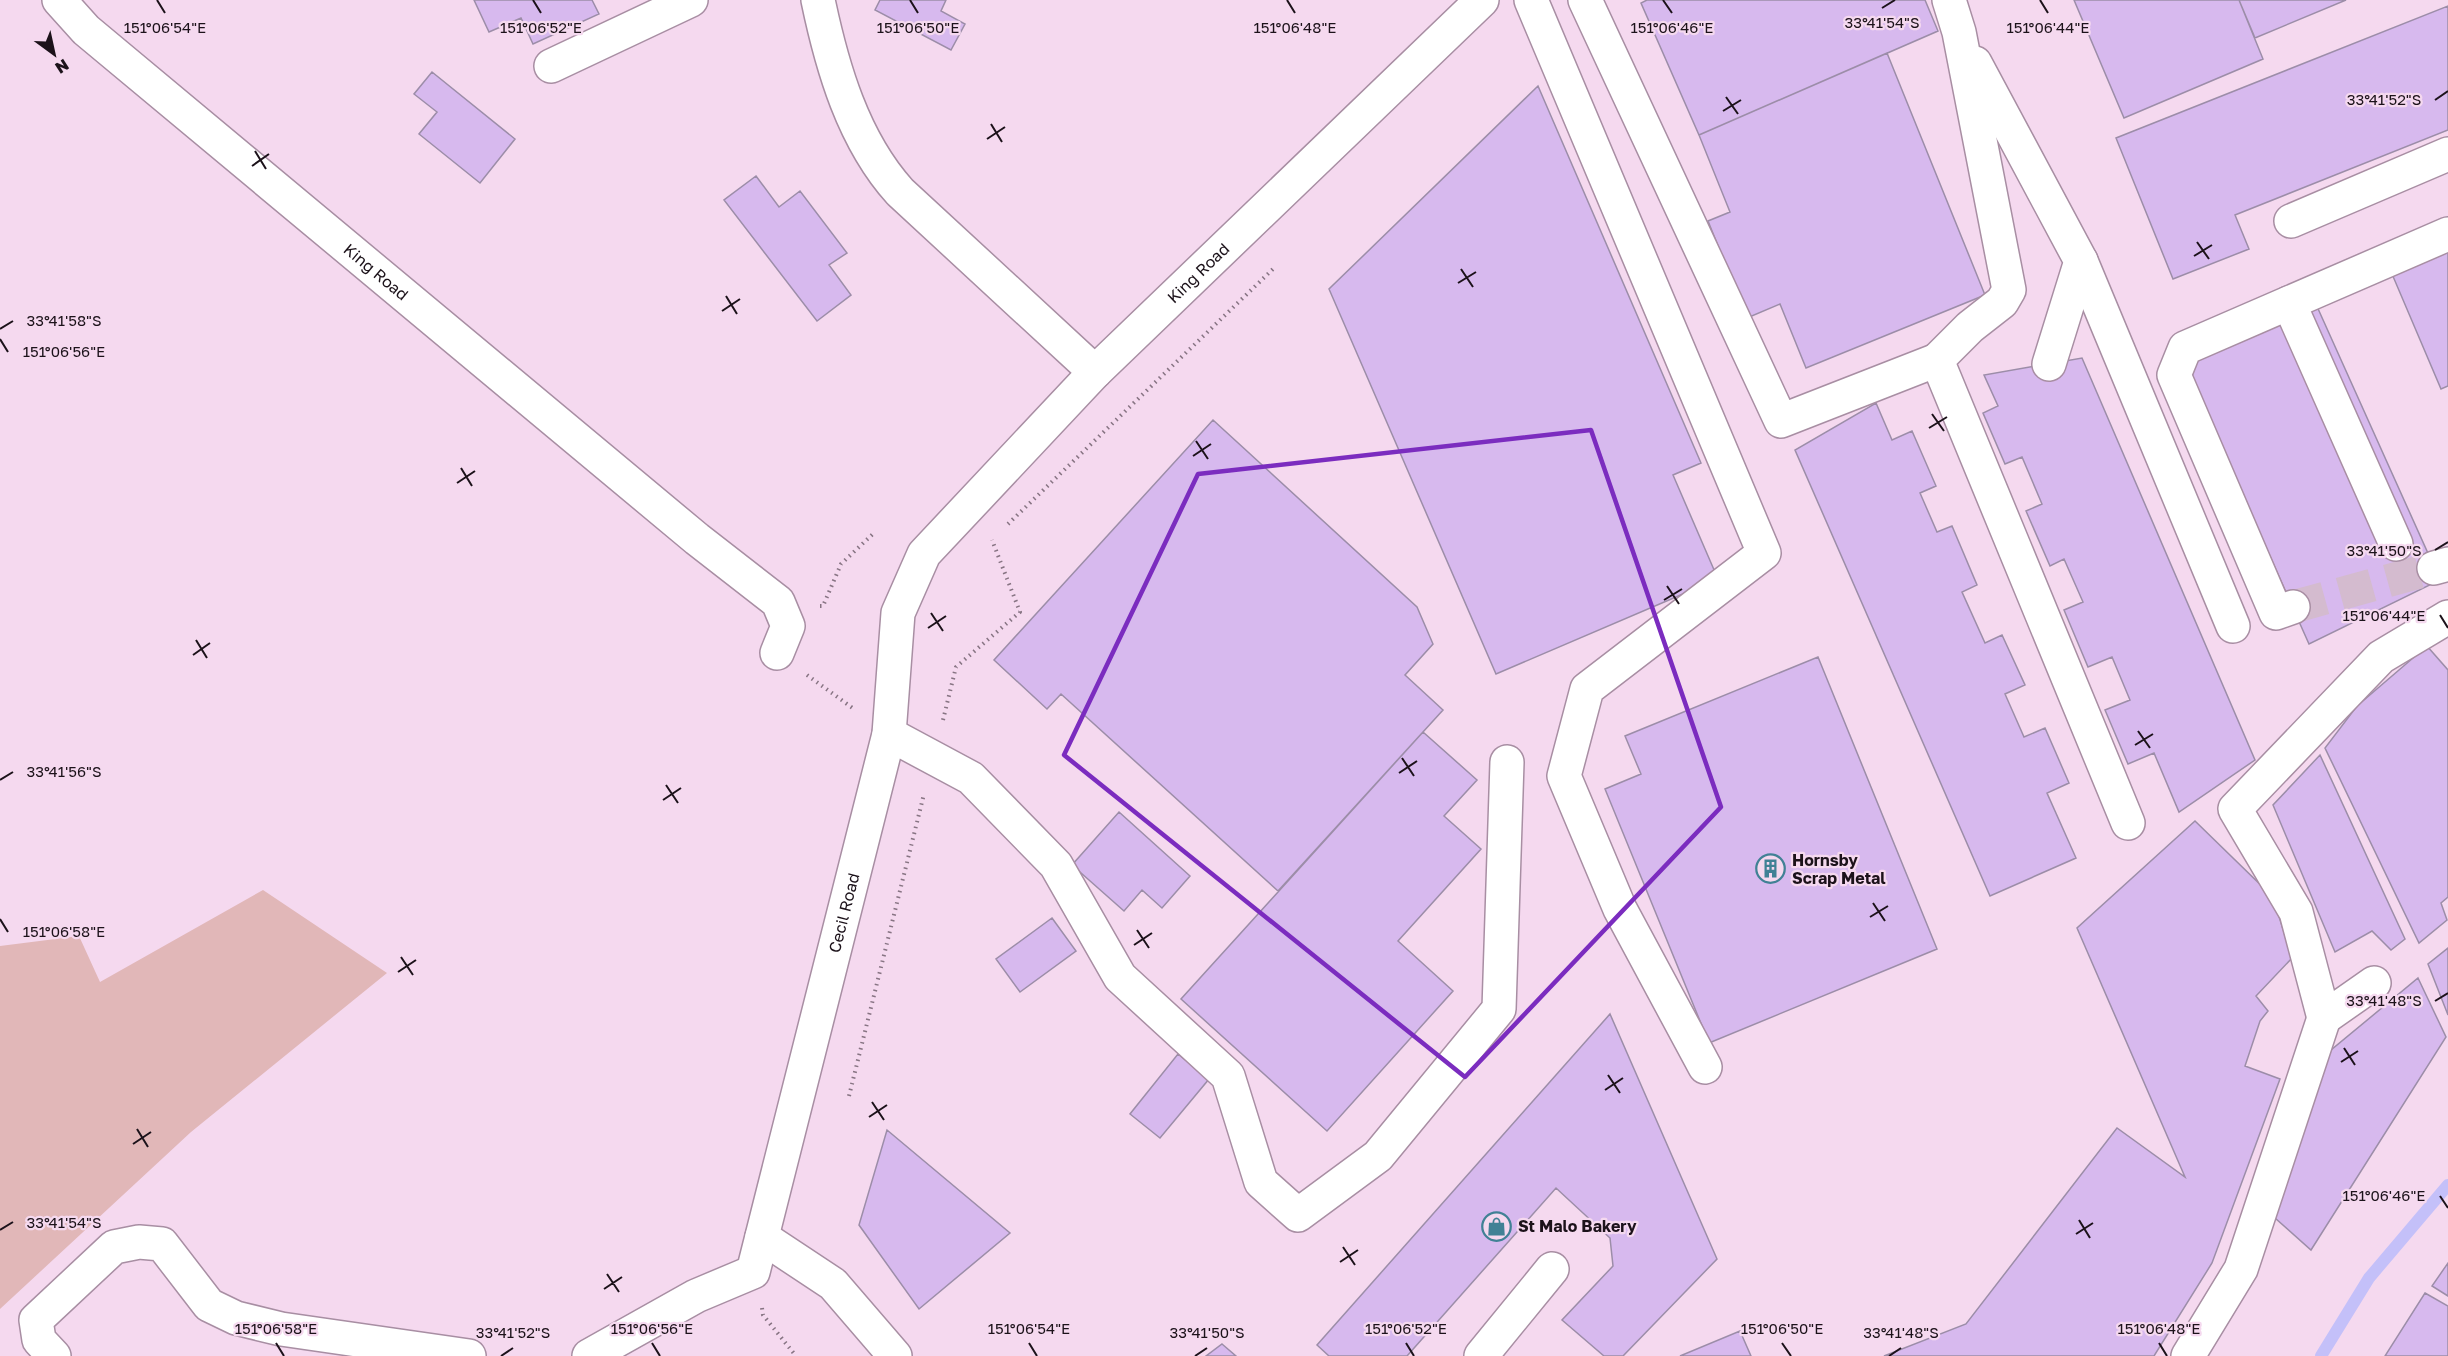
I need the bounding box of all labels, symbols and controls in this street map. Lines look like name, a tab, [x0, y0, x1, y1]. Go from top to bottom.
text: 33°41'54"S	[1844, 13, 1920, 31]
text: 151°06'54"E	[124, 18, 206, 36]
text: 151°06'52"E	[500, 18, 582, 36]
text: 151°06'50"E	[877, 18, 959, 36]
text: 151°06'48"E	[1254, 18, 1336, 36]
text: 151°06'46"E	[1631, 18, 1713, 36]
text: 151°06'44"E	[2007, 18, 2089, 36]
north arrow	[24, 24, 84, 84]
text: N	[52, 55, 73, 78]
text: 33°41'52"S	[2347, 90, 2421, 108]
street label: King Road	[340, 239, 413, 304]
street label: King Road	[1163, 239, 1233, 307]
text: 33°41'58"S	[26, 311, 102, 329]
text: 151°06'56"E	[23, 342, 105, 360]
text: 33°41'50"S	[2346, 541, 2422, 559]
text: 151°06'44"E	[2343, 606, 2425, 624]
text: 33°41'56"S	[26, 762, 102, 780]
place label: Hornsby Scrap Metal	[1792, 850, 1886, 888]
building icon: Hornsby Scrap Metal	[1755, 853, 1787, 885]
street label: Cecil Road	[824, 871, 863, 955]
text: 151°06'58"E	[23, 922, 105, 940]
text: 33°41'48"S	[2346, 991, 2422, 1009]
text: 151°06'46"E	[2343, 1186, 2425, 1204]
shop icon: St Malo Bakery	[1481, 1210, 1513, 1242]
text: 33°41'54"S	[26, 1213, 102, 1231]
place label: St Malo Bakery	[1518, 1216, 1637, 1236]
text: 151°06'58"E	[235, 1319, 317, 1337]
text: 151°06'56"E	[611, 1319, 693, 1337]
text: 151°06'54"E	[988, 1319, 1070, 1337]
text: 151°06'52"E	[1365, 1319, 1447, 1337]
text: 151°06'50"E	[1741, 1319, 1823, 1337]
text: 151°06'48"E	[2118, 1319, 2200, 1337]
text: 33°41'52"S	[476, 1323, 550, 1341]
text: 33°41'50"S	[1169, 1323, 1245, 1341]
text: 33°41'48"S	[1863, 1323, 1939, 1341]

